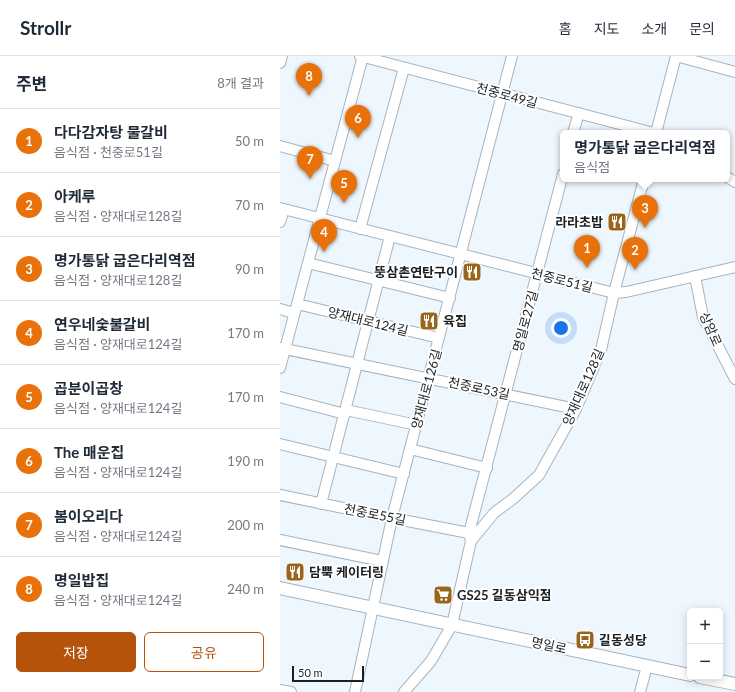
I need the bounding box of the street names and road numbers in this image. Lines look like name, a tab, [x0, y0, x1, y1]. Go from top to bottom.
street label: 천중로49길	[475, 79, 539, 111]
street label: 천중로51길	[530, 265, 594, 295]
street label: 명일로27길	[509, 289, 541, 353]
street label: 양재대로124길	[326, 303, 410, 339]
street label: 상암로	[696, 309, 726, 349]
street label: 양재대로128길	[559, 346, 607, 428]
street label: 양재대로126길	[408, 347, 444, 431]
street label: 천중로53길	[447, 374, 511, 402]
street label: 천중로55길	[343, 500, 407, 528]
street label: 명일로	[530, 633, 568, 657]

